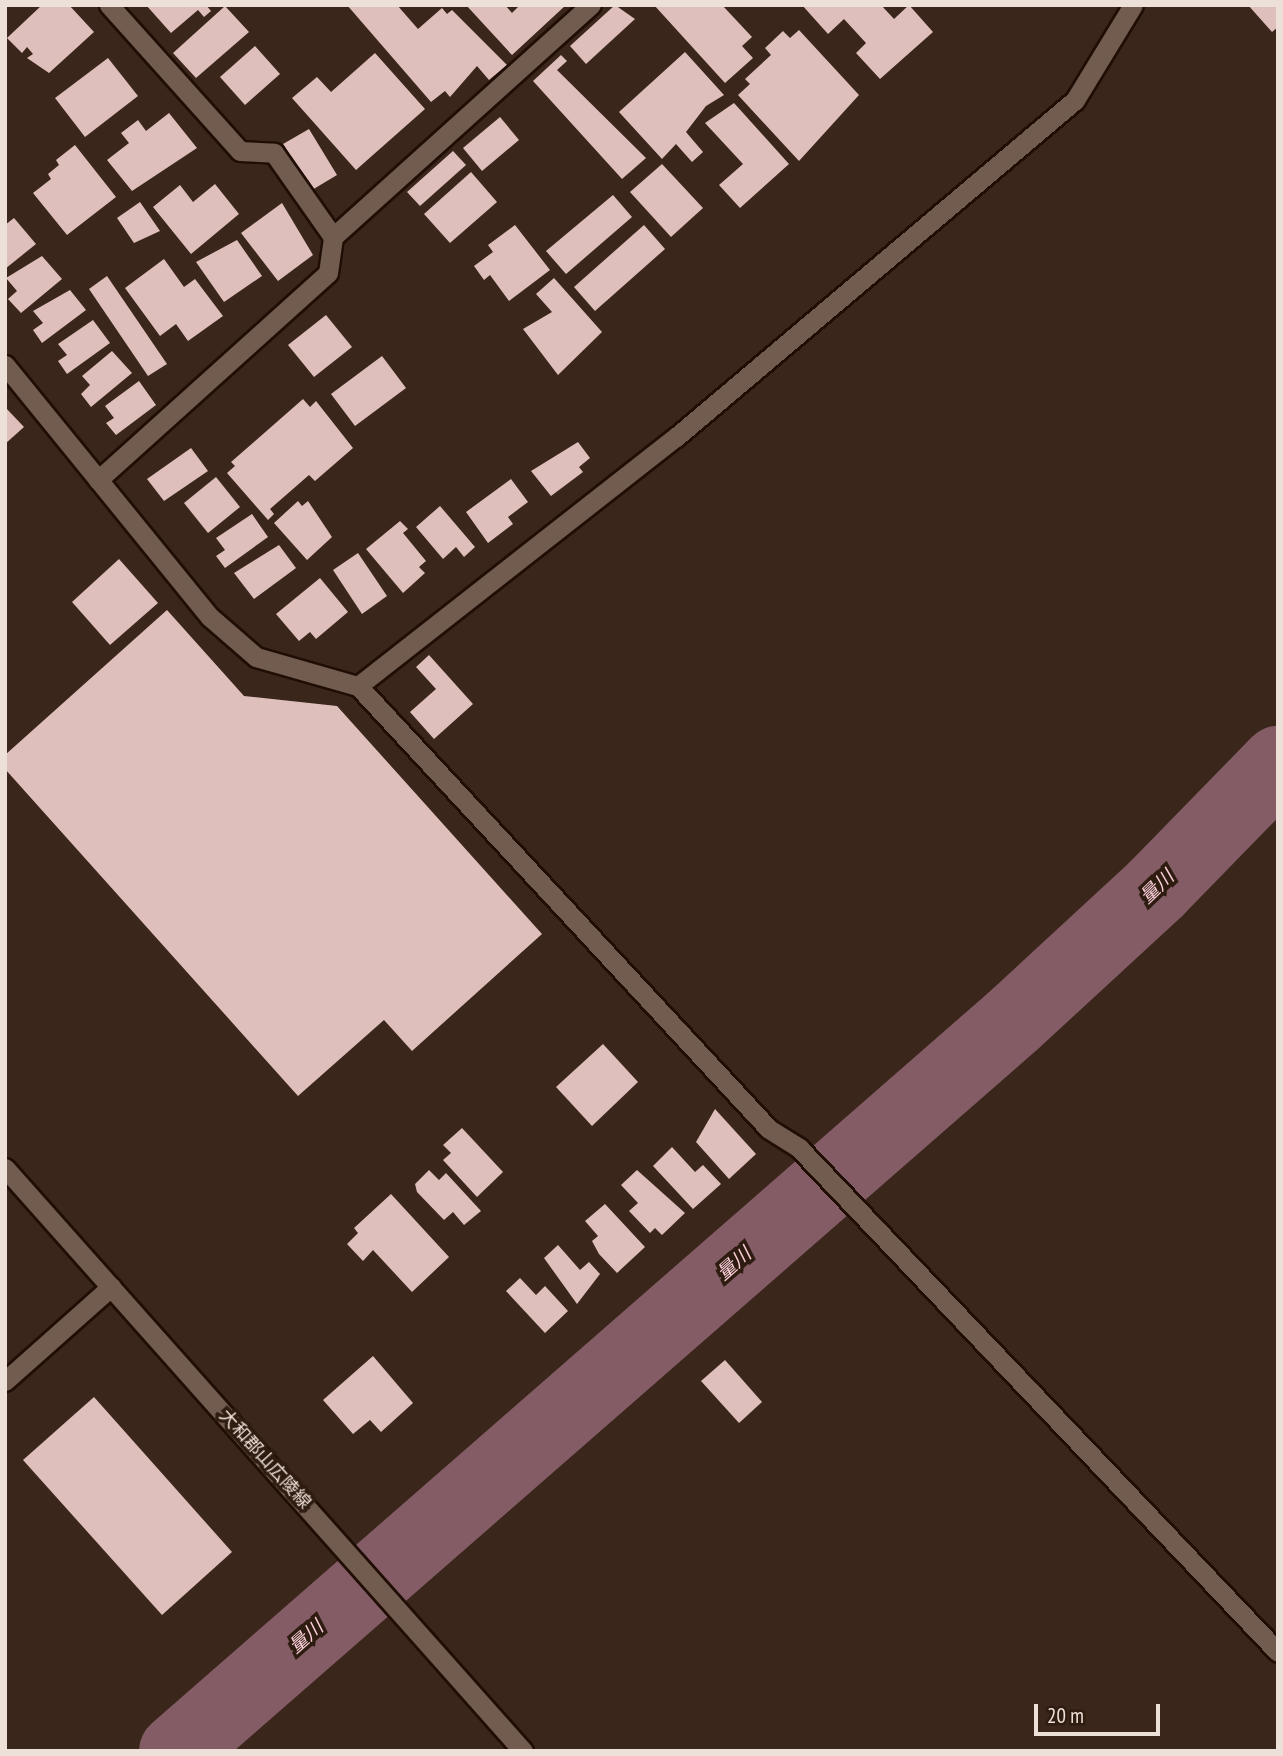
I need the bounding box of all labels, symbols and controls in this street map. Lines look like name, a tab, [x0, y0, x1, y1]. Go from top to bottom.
water label: 量川	[1135, 866, 1179, 908]
water label: 量川	[712, 1243, 756, 1285]
street label: 大和郡山広陵線	[215, 1405, 315, 1513]
water label: 量川	[284, 1616, 328, 1658]
scale bar	[1038, 1690, 1164, 1734]
text: 20 m	[1047, 1702, 1084, 1729]

